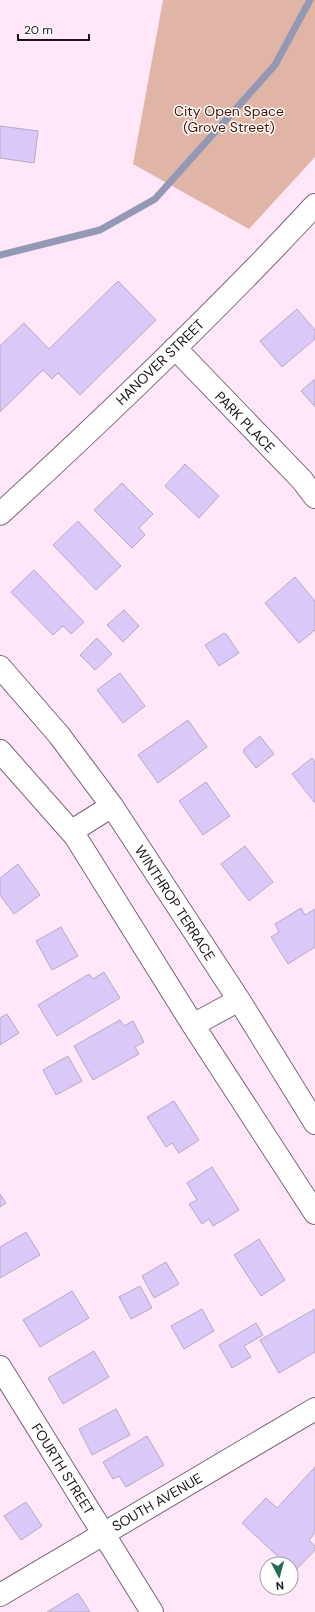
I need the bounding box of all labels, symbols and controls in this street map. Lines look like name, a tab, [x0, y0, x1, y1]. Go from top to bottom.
scale bar	[18, 16, 89, 42]
text: 20 m	[24, 22, 53, 38]
park label: City Open Space (Grove Street)	[174, 102, 284, 136]
street label: HANOVER STREET	[112, 315, 208, 409]
street label: PARK PLACE	[211, 387, 279, 457]
street label: WINTHROP TERRACE	[131, 842, 219, 964]
street label: FOURTH STREET	[28, 1420, 98, 1518]
street label: SOUTH AVENUE	[109, 1469, 205, 1535]
north arrow	[259, 1556, 299, 1596]
text: N	[275, 1579, 285, 1593]

